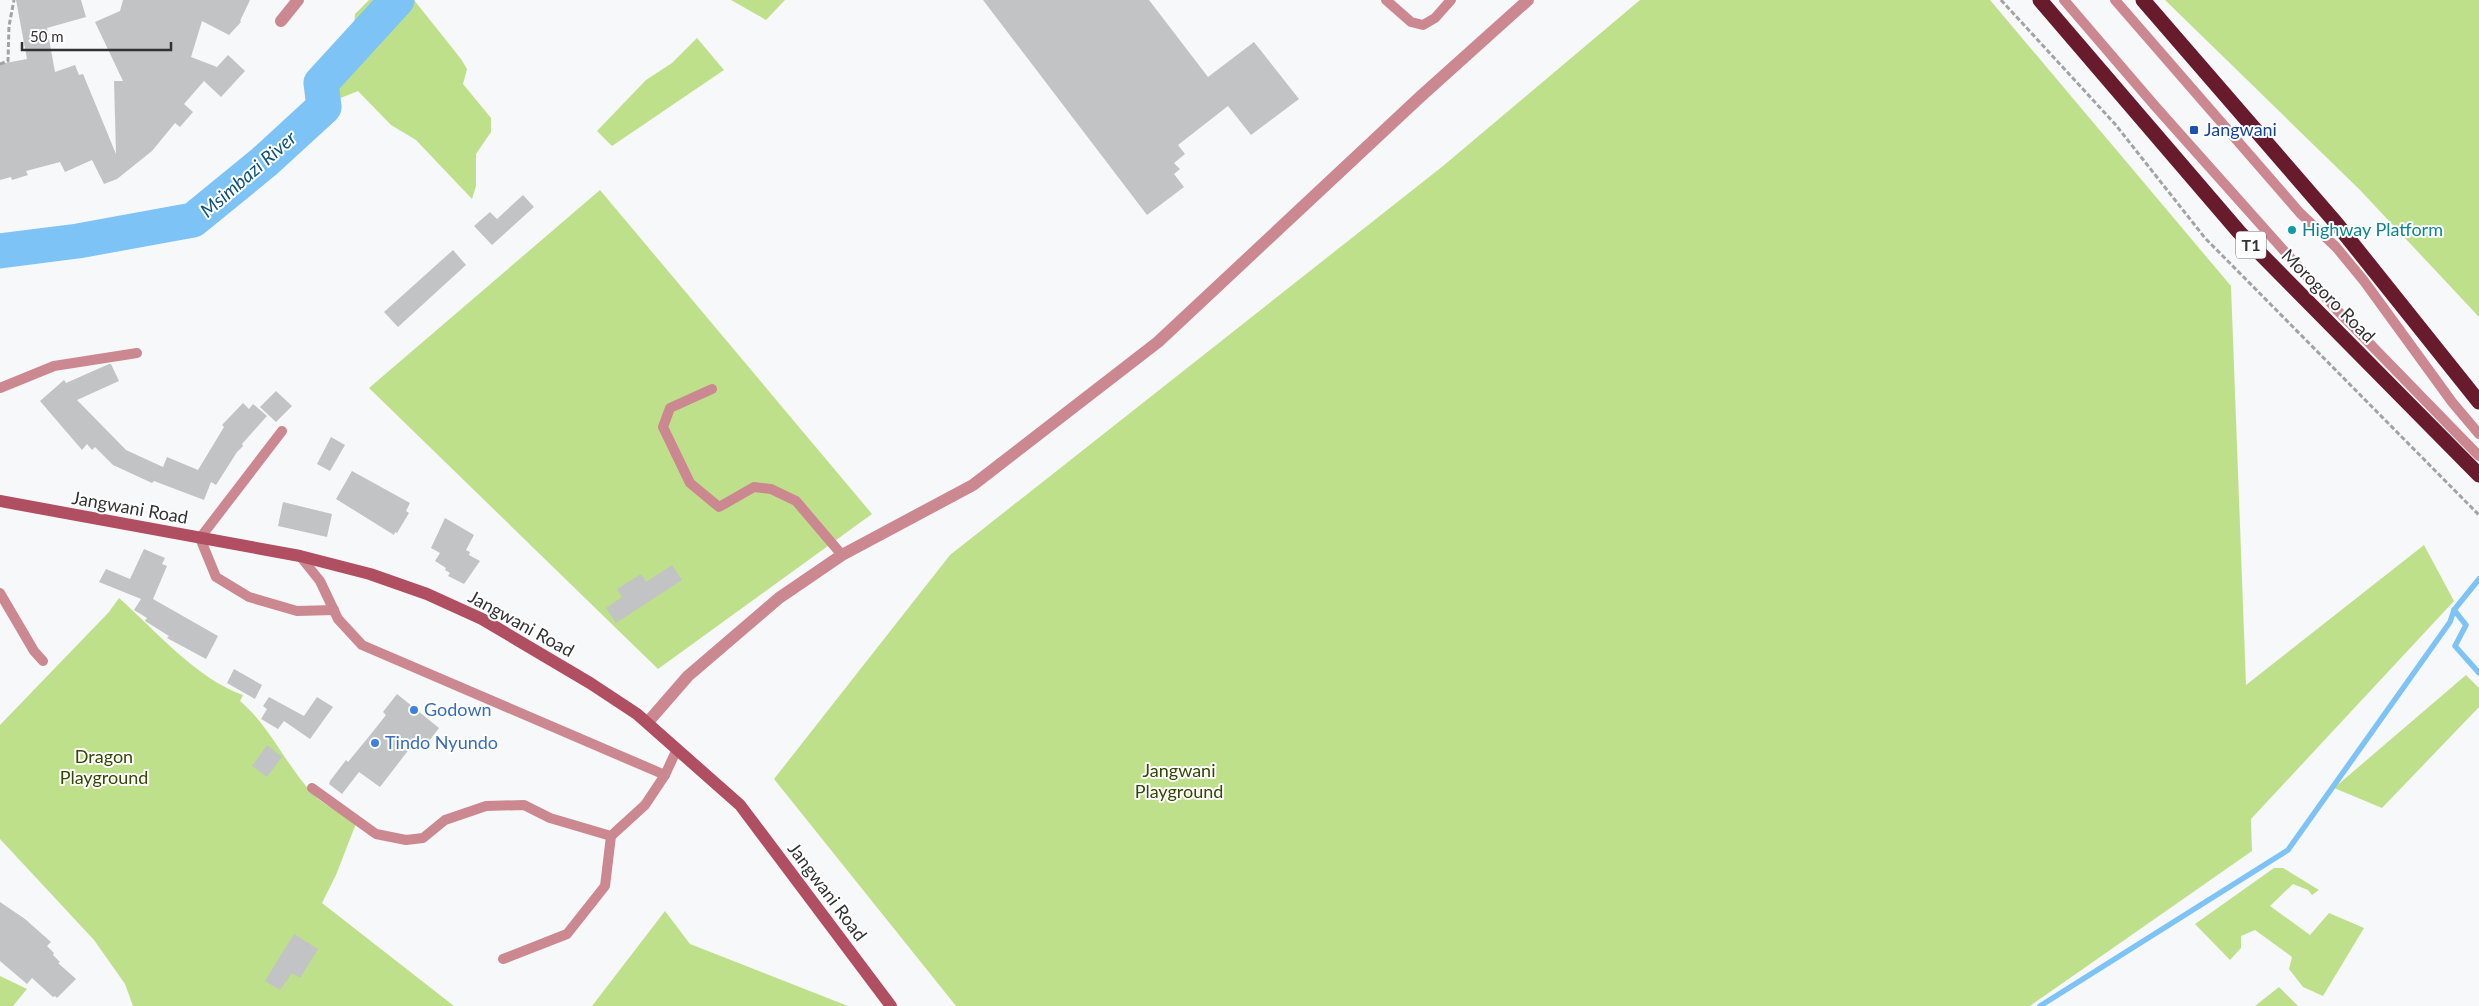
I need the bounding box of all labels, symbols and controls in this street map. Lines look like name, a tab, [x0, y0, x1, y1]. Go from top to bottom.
scale bar	[22, 20, 171, 52]
text: 50 m	[30, 27, 64, 45]
place label: Jangwani	[2204, 118, 2277, 140]
marker: Jangwani	[2188, 124, 2200, 136]
water label: Msimbazi River	[195, 125, 301, 221]
place label: Highway Platform	[2302, 218, 2443, 240]
marker: Highway Platform	[2286, 224, 2298, 236]
road number: T1	[2236, 232, 2266, 258]
street label: Morogoro Road	[2277, 244, 2380, 347]
street label: Jangwani Road	[70, 486, 190, 528]
street label: Jangwani Road	[465, 585, 578, 661]
place label: Godown	[424, 698, 492, 720]
marker: Godown	[408, 704, 420, 716]
place label: Tindo Nyundo	[385, 731, 498, 753]
marker: Tindo Nyundo	[369, 737, 381, 749]
park label: Dragon Playground	[60, 745, 148, 788]
park label: Jangwani Playground	[1135, 759, 1223, 802]
street label: Jangwani Road	[784, 838, 872, 945]

